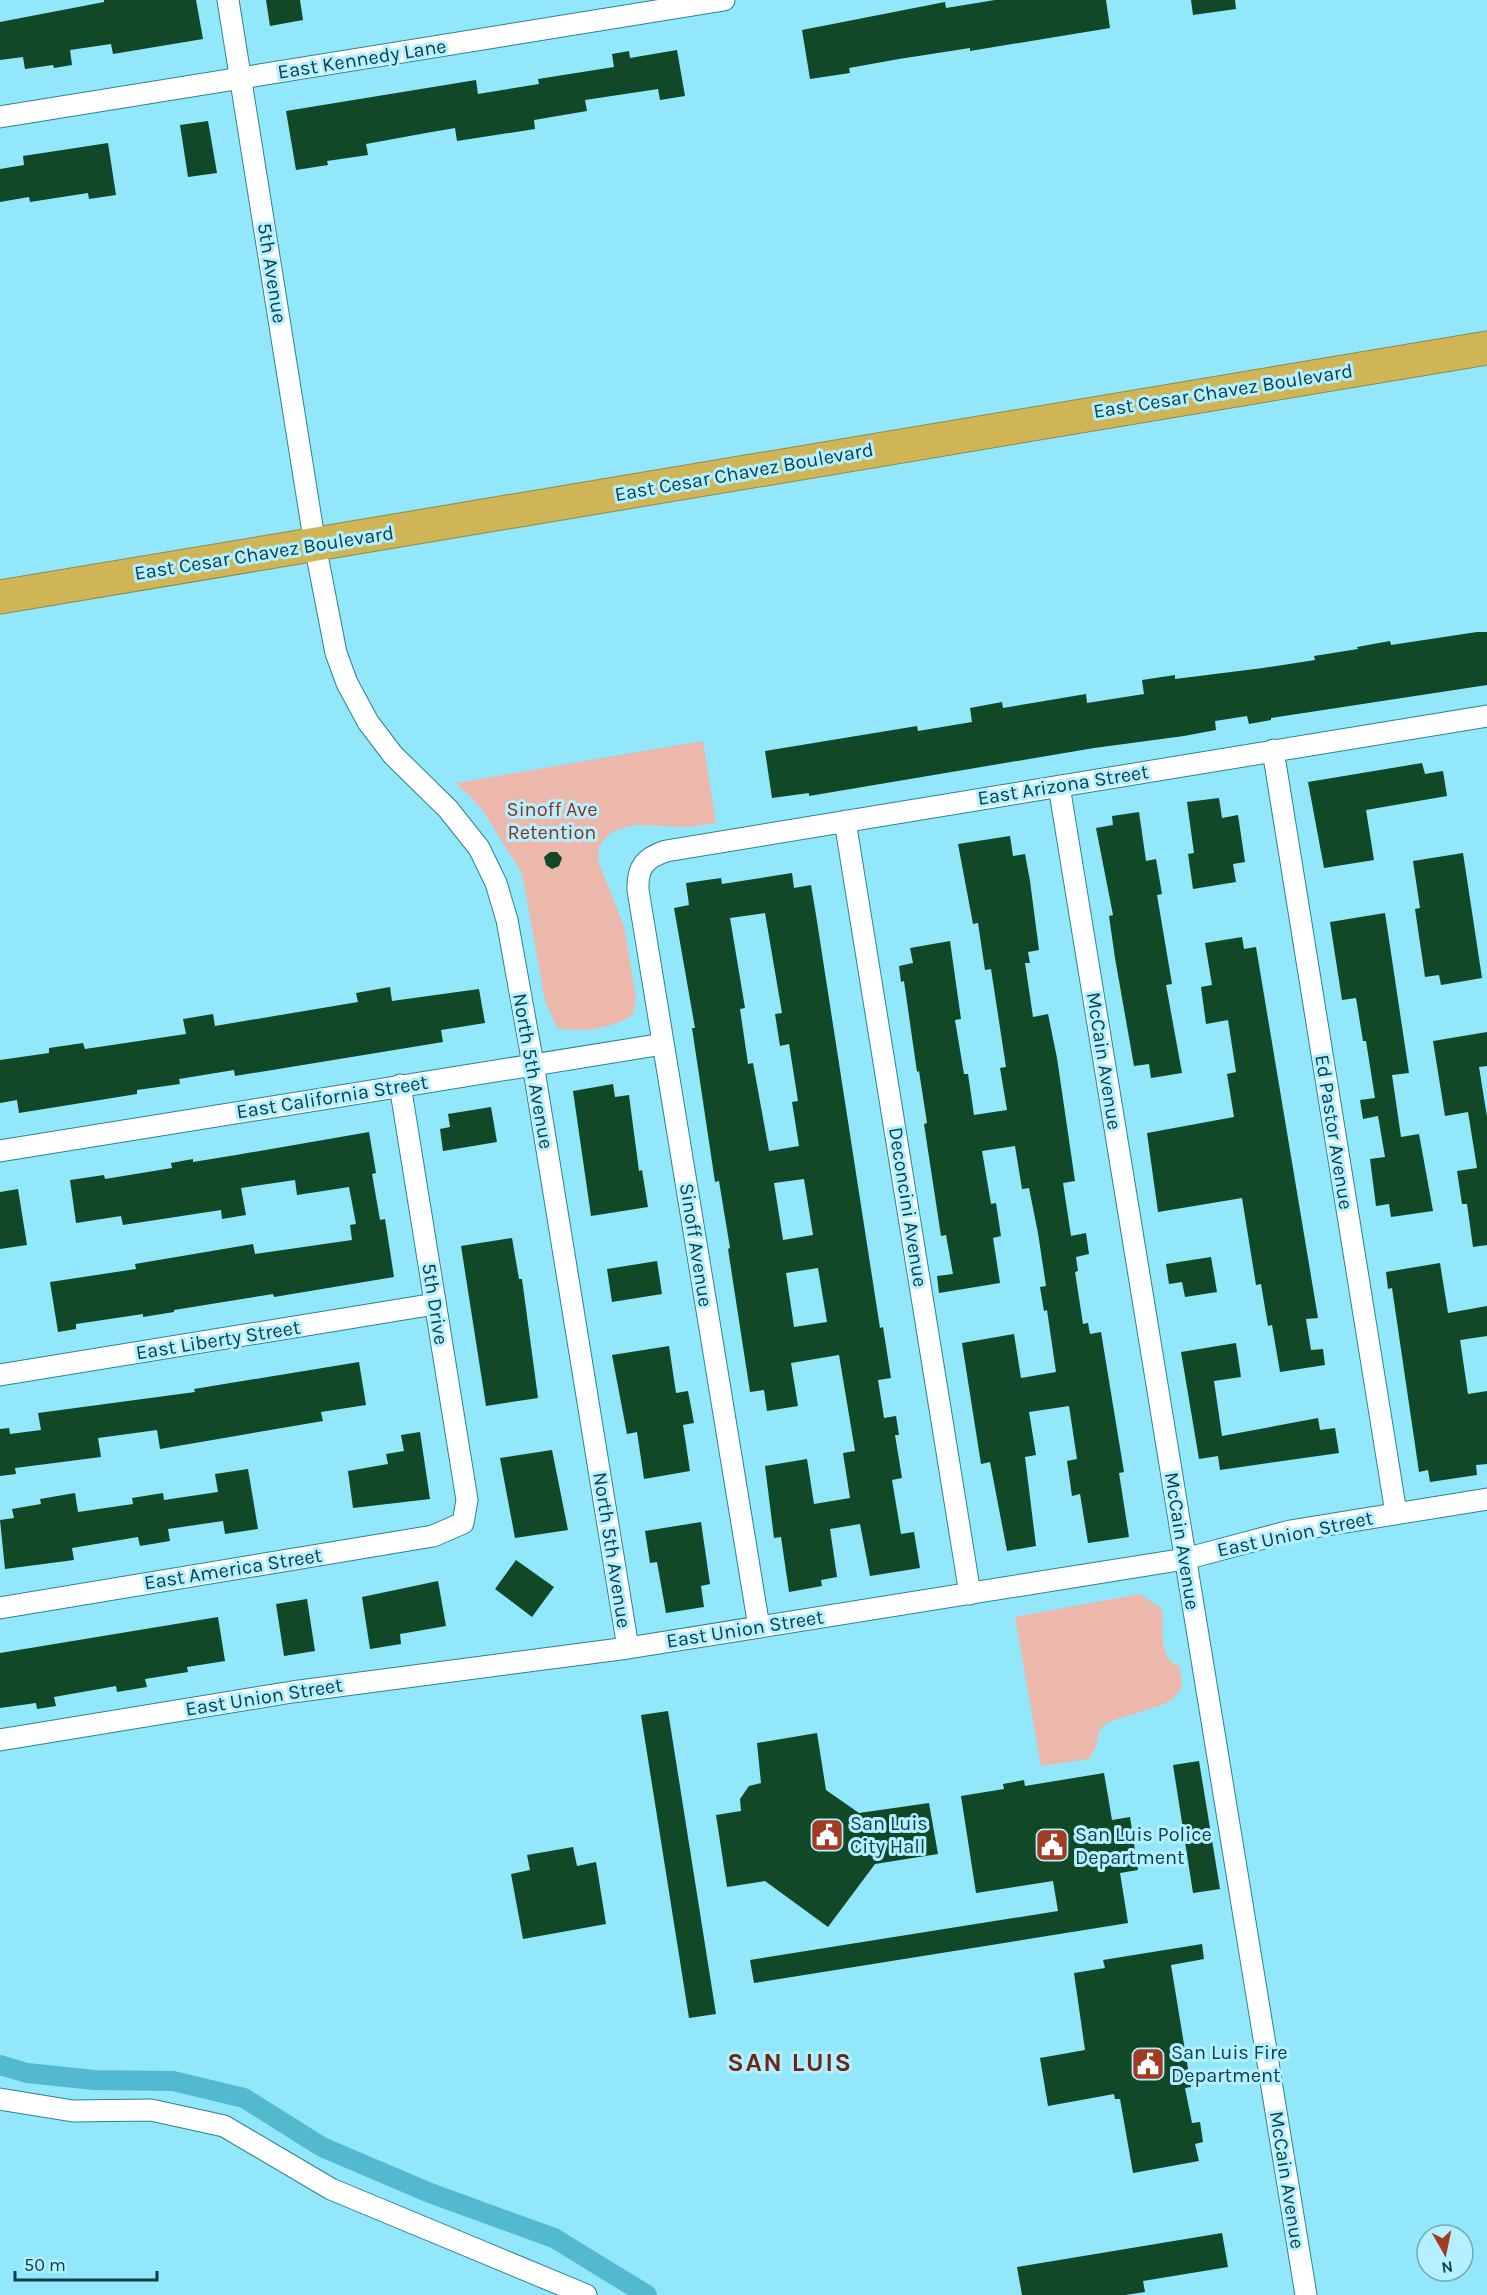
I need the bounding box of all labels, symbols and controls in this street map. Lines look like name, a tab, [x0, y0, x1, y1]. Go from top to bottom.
street label: East Kennedy Lane	[276, 34, 448, 84]
street label: 5th Avenue	[253, 221, 291, 325]
street label: East Cesar Chavez Boulevard	[1092, 359, 1354, 423]
street label: East Cesar Chavez Boulevard	[613, 438, 875, 506]
street label: East Cesar Chavez Boulevard	[133, 521, 395, 585]
street label: East Arizona Street	[976, 760, 1151, 810]
park label: Sinoff Ave Retention	[507, 798, 597, 844]
street label: McCain Avenue	[1082, 990, 1126, 1132]
street label: North 5th Avenue	[508, 991, 558, 1151]
street label: Ed Pastor Avenue	[1310, 1053, 1358, 1211]
street label: East California Street	[235, 1070, 430, 1123]
street label: Deconcini Avenue	[884, 1125, 932, 1289]
street label: Sinoff Avenue	[675, 1181, 717, 1309]
street label: 5th Drive	[417, 1262, 453, 1346]
street label: East Liberty Street	[134, 1316, 302, 1364]
street label: North 5th Avenue	[588, 1470, 636, 1630]
street label: McCain Avenue	[1160, 1470, 1204, 1612]
street label: East Union Street	[1215, 1506, 1376, 1562]
street label: East America Street	[142, 1544, 324, 1594]
street label: East Union Street	[665, 1605, 826, 1653]
street label: East Union Street	[184, 1673, 345, 1721]
place label: San Luis City Hall	[850, 1812, 928, 1858]
public building icon: San Luis City Hall	[809, 1817, 845, 1853]
place label: San Luis Police Department	[1075, 1823, 1212, 1869]
public building icon: San Luis Police Department	[1034, 1827, 1070, 1863]
place label: San Luis Fire Department	[1171, 2041, 1288, 2087]
public building icon: San Luis Fire Department	[1130, 2046, 1166, 2082]
district label: SAN LUIS	[727, 2047, 853, 2078]
street label: McCain Avenue	[1265, 2109, 1309, 2251]
north arrow	[1415, 2223, 1475, 2283]
scale bar	[15, 2244, 158, 2282]
text: 50 m	[24, 2254, 66, 2276]
text: N	[1440, 2257, 1454, 2278]

